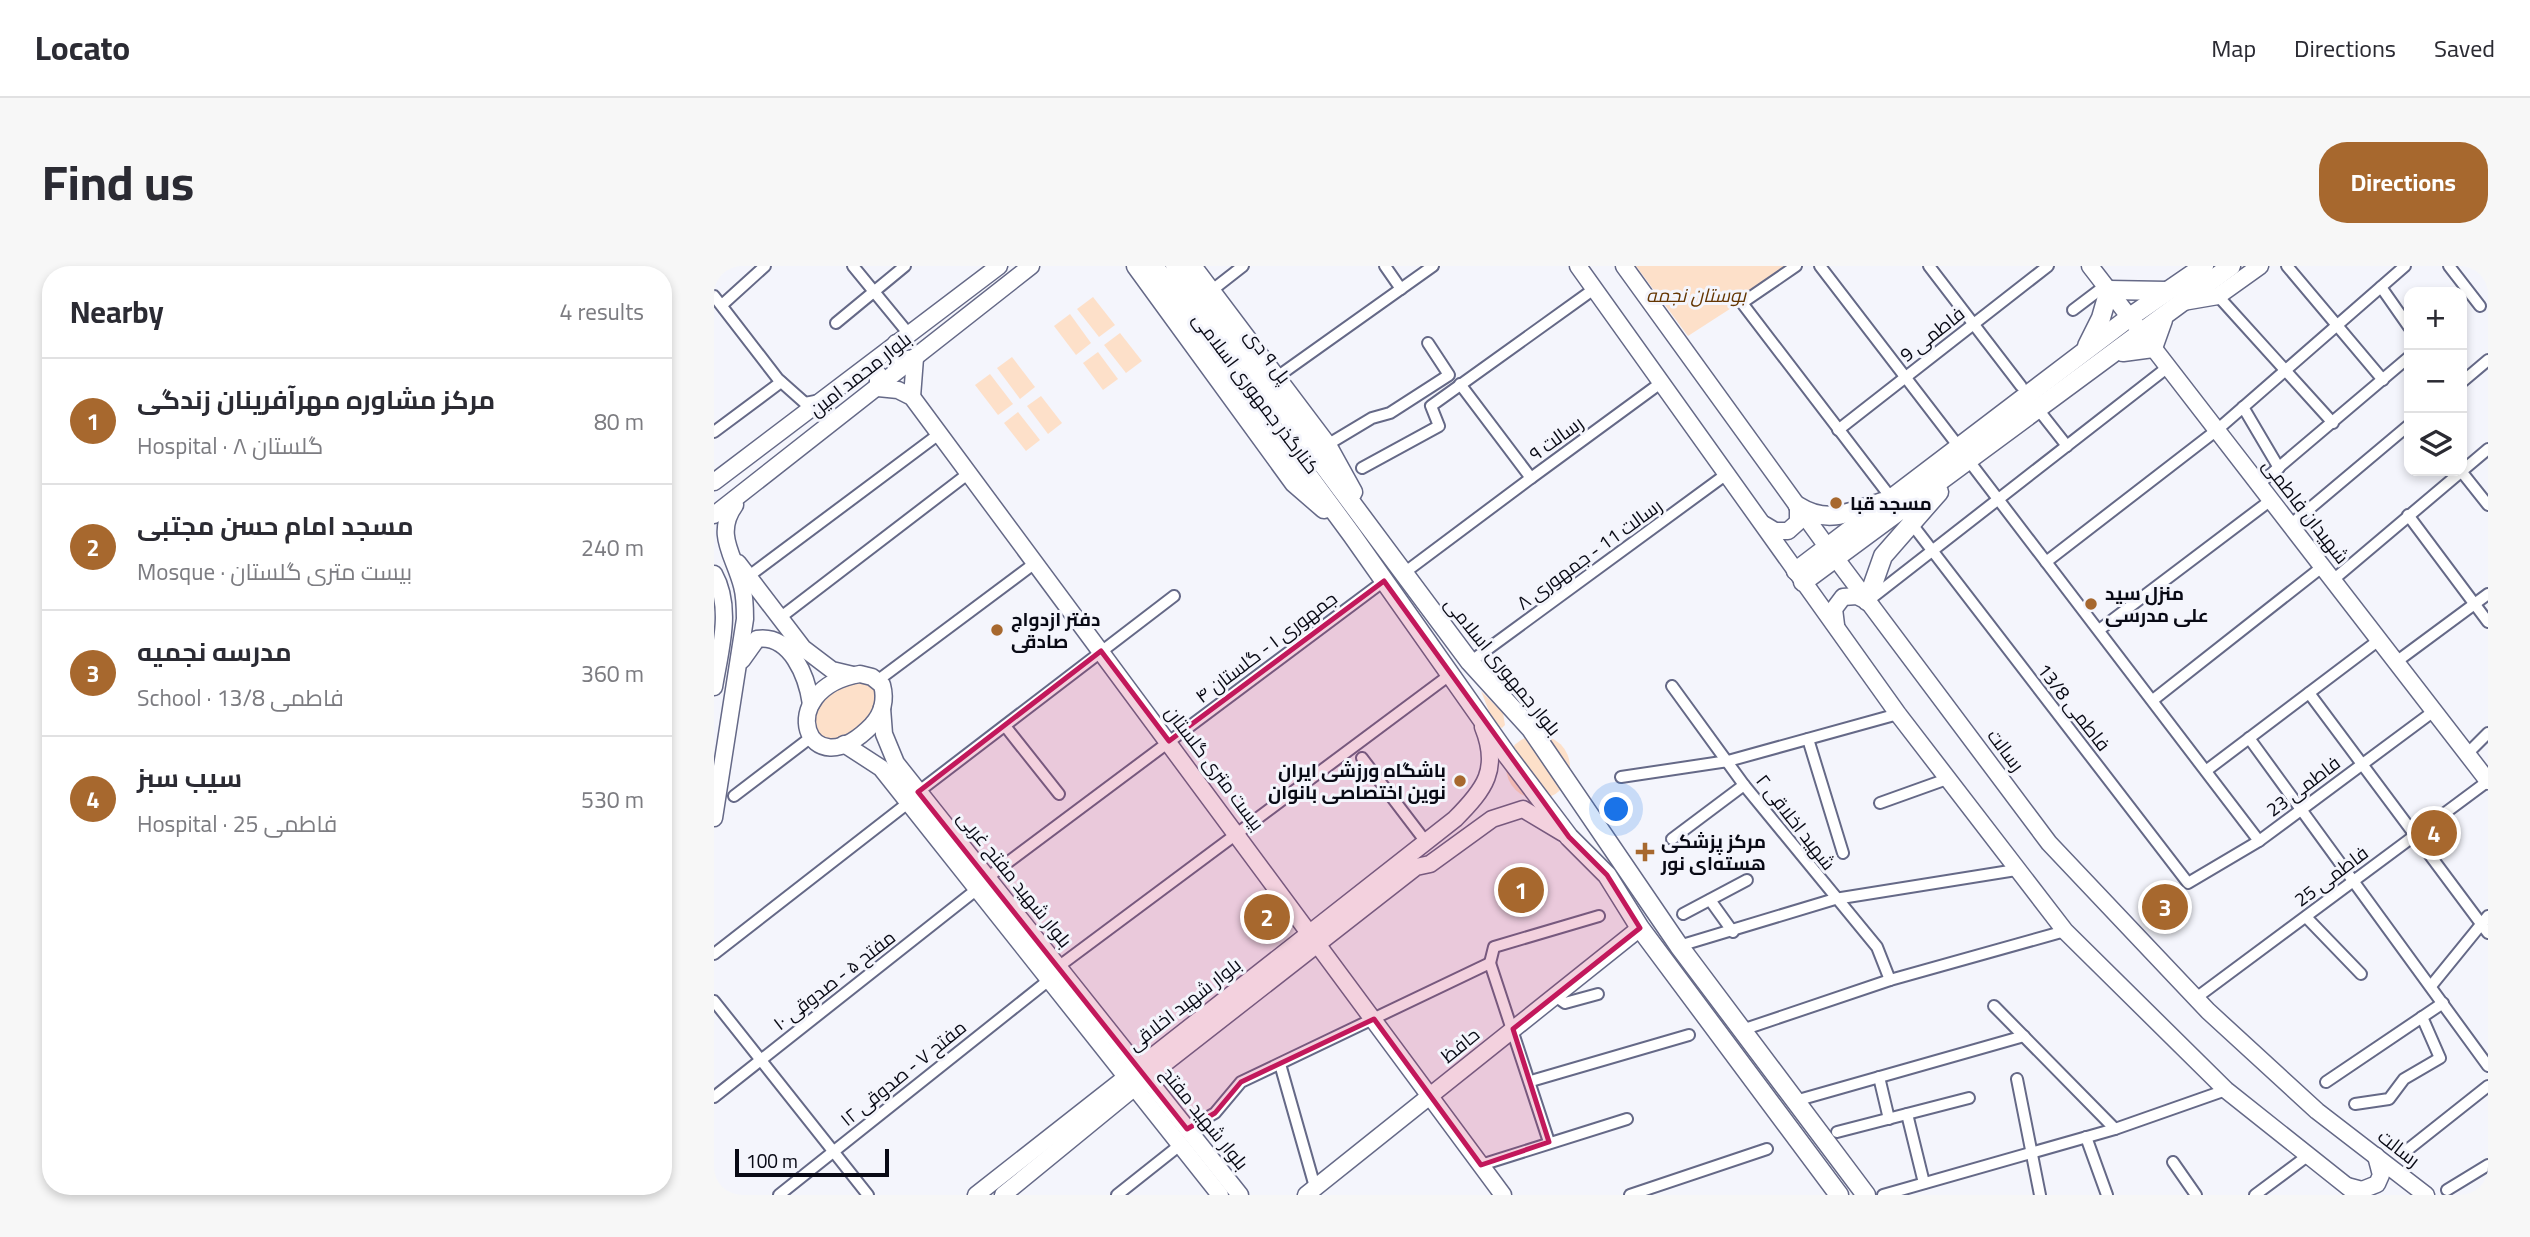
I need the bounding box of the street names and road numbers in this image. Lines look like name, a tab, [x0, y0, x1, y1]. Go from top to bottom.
street label: فاطمی 9	[1891, 297, 1973, 371]
street label: کنارگذر جمهوری اسلامی	[1183, 304, 1329, 482]
street label: پل ۹ دی	[1235, 320, 1301, 392]
street label: بلوار محمد امین	[800, 322, 920, 426]
street label: رسالت ۹	[1521, 405, 1591, 471]
street label: شهیدان فاطمی	[2253, 450, 2359, 572]
street label: رسالت 11 - جمهوری ۸	[1508, 488, 1670, 620]
street label: جمهوری ۱ - گلستان ۴	[1187, 581, 1345, 713]
street label: بلوار جمهوری اسلامی	[1435, 588, 1571, 744]
street label: فاطمی 13/8	[2028, 655, 2120, 759]
street label: بیست متری گلستان	[1155, 697, 1275, 839]
street label: رسالت	[1977, 720, 2035, 780]
street label: فاطمی 23	[2258, 746, 2348, 826]
street label: شهید اخلاقی ۲	[1746, 765, 1846, 879]
street label: بلوار شهید مفتح غربی	[948, 802, 1082, 956]
street label: فاطمی 25	[2286, 836, 2376, 916]
street label: مفتح ۵ - صدوقی ۱۰	[764, 920, 904, 1040]
street label: بلوار شهید اخلاقی	[1119, 948, 1249, 1060]
street label: مفتح ۷ - صدوقی ۱۲	[831, 1010, 975, 1136]
street label: حافظ	[1432, 1018, 1488, 1072]
street label: بلوار شهید مفتح	[1151, 1058, 1259, 1178]
street label: رسالت	[2369, 1119, 2429, 1177]

